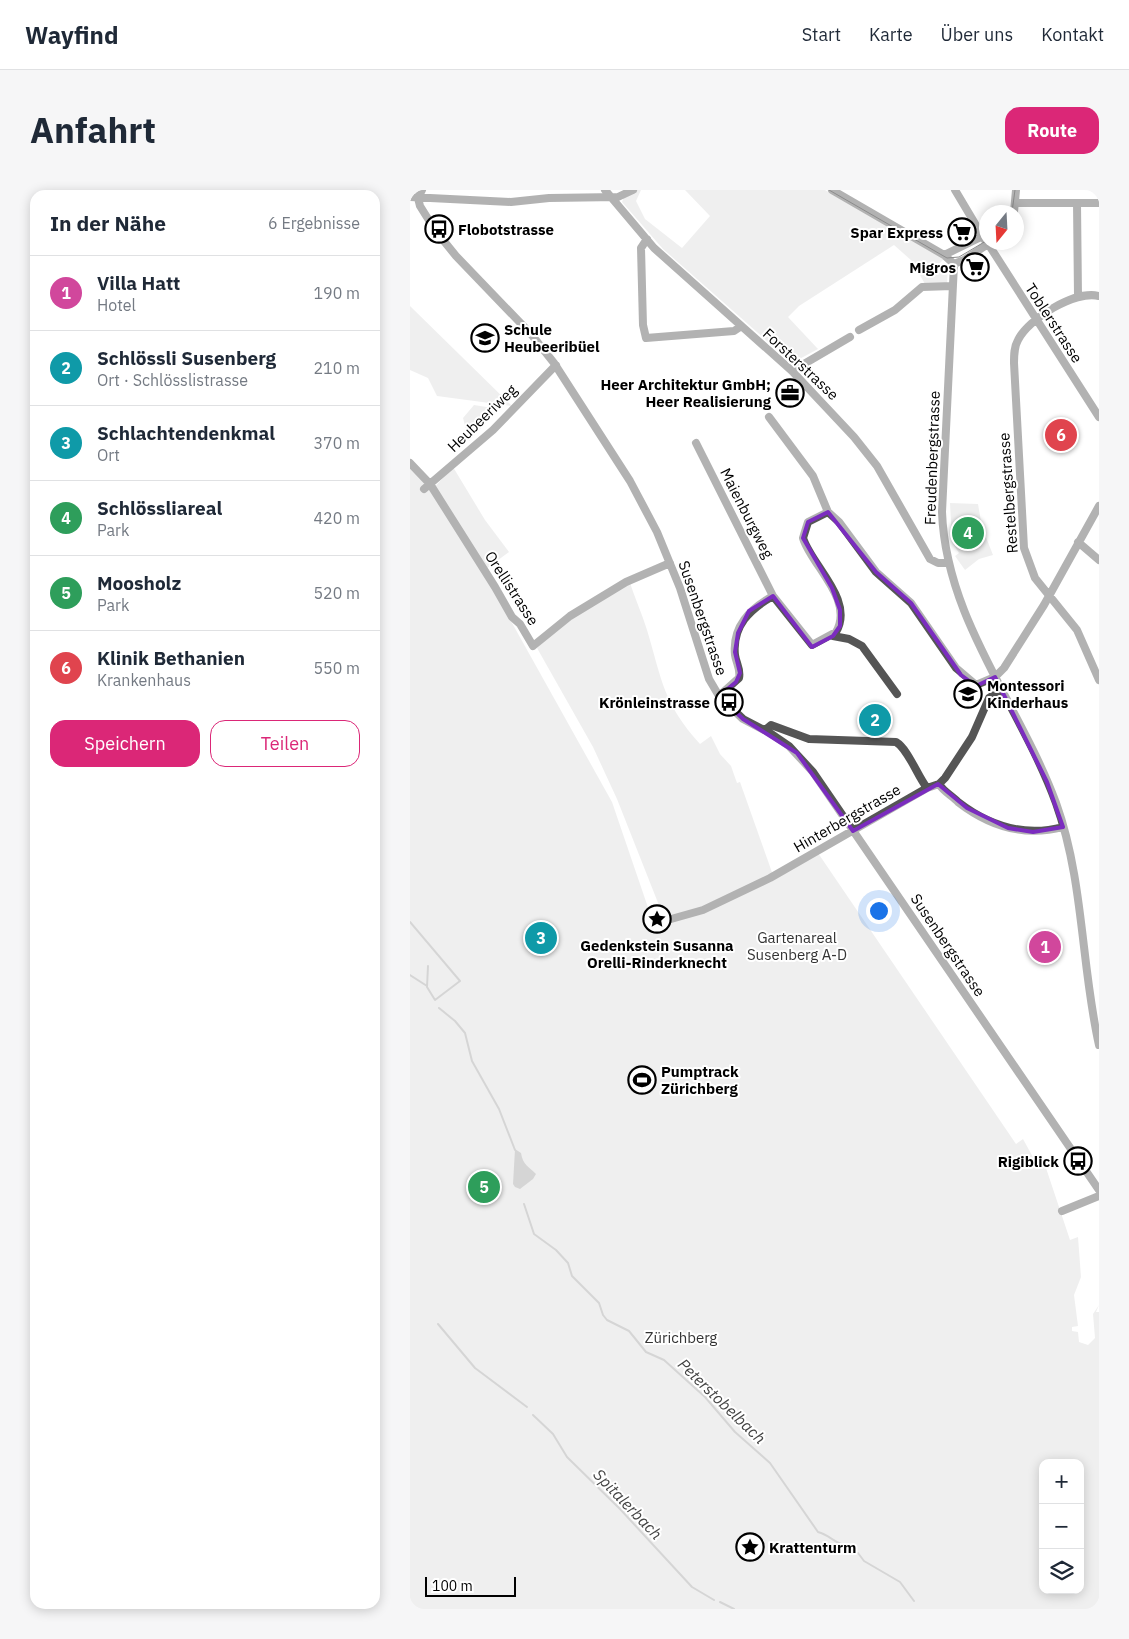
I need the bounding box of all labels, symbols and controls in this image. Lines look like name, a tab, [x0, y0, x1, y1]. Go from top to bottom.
text: Wayfind	[25, 19, 118, 51]
text: Start	[802, 23, 841, 46]
text: Karte	[869, 23, 913, 46]
text: Über uns	[941, 23, 1013, 46]
text: Kontakt	[1041, 23, 1104, 46]
text: Anfahrt	[30, 107, 156, 153]
button: Route	[1005, 107, 1099, 154]
north arrow	[979, 205, 1024, 250]
text: In der Nähe	[50, 209, 166, 237]
text: 6 Ergebnisse	[268, 213, 360, 233]
bus stop icon: Flobotstrasse	[424, 214, 454, 244]
supermarket icon: Spar Express	[947, 217, 977, 247]
place label: Flobotstrasse	[458, 220, 554, 239]
place label: Spar Express	[850, 223, 943, 242]
supermarket icon: Migros	[960, 252, 990, 282]
place label: Migros	[909, 258, 956, 277]
text: Villa Hatt	[97, 271, 180, 295]
street label: Toblerstrasse	[1021, 280, 1087, 366]
text: 1	[61, 283, 71, 303]
text: 190 m	[313, 283, 360, 303]
text: Hotel	[97, 295, 136, 315]
place label: Schule Heubeeribüel	[504, 320, 600, 356]
school or university icon: Schule Heubeeribüel	[470, 323, 500, 353]
street label: Forsterstrasse	[759, 324, 843, 404]
text: Schlössli Susenberg	[97, 346, 276, 370]
text: 2	[61, 358, 71, 378]
text: 210 m	[313, 358, 360, 378]
text: Ort · Schlösslistrasse	[97, 370, 248, 390]
place label: Heer Architektur GmbH; Heer Realisierung	[600, 375, 772, 411]
office icon: Heer Architektur GmbH; Heer Realisierung	[775, 378, 805, 408]
street label: Heubeeriweg	[443, 380, 521, 456]
street label: Freudenbergstrasse	[920, 390, 944, 526]
pin: 6	[1045, 416, 1077, 454]
text: Schlachtendenkmal	[97, 421, 275, 445]
street label: Restelbergstrasse	[994, 432, 1022, 554]
text: 3	[61, 433, 71, 453]
text: 370 m	[313, 433, 360, 453]
text: Ort	[97, 445, 120, 465]
street label: Maienburgweg	[716, 465, 778, 561]
text: Schlössliareal	[97, 496, 222, 520]
text: 4	[61, 508, 71, 528]
text: 420 m	[313, 508, 360, 528]
pin: 4	[952, 514, 984, 552]
text: Park	[97, 520, 129, 540]
street label: Orellistrasse	[481, 547, 543, 629]
street label: Susenbergstrasse	[674, 558, 732, 678]
text: Moosholz	[97, 571, 181, 595]
text: 5	[61, 583, 71, 603]
text: 520 m	[313, 583, 360, 603]
text: Park	[97, 595, 129, 615]
text: Klinik Bethanien	[97, 646, 245, 670]
text: 6	[61, 658, 71, 678]
text: 550 m	[313, 658, 360, 678]
text: Krankenhaus	[97, 670, 191, 690]
place label: Montessori Kinderhaus	[987, 676, 1069, 712]
school or university icon: Montessori Kinderhaus	[953, 679, 983, 709]
bus stop icon: Krönleinstrasse	[714, 687, 744, 717]
place label: Krönleinstrasse	[599, 693, 710, 712]
pin: 2	[859, 701, 891, 739]
button: Speichern	[50, 720, 200, 767]
button: Teilen	[210, 720, 360, 767]
street label: Hinterbergstrasse	[790, 780, 904, 856]
street label: Susenbergstrasse	[907, 890, 989, 1000]
your location	[866, 898, 892, 924]
place icon: Gedenkstein Susanna Orelli-Rinderknecht	[642, 904, 672, 934]
pin: 3	[525, 919, 557, 957]
park label: Gartenareal Susenberg A-D	[747, 928, 847, 964]
pin: 1	[1029, 928, 1061, 966]
place label: Gedenkstein Susanna Orelli-Rinderknecht	[580, 936, 734, 972]
place label: Pumptrack Zürichberg	[661, 1062, 739, 1098]
sports icon: Pumptrack Zürichberg	[627, 1065, 657, 1095]
bus stop icon: Rigiblick	[1063, 1146, 1093, 1176]
place label: Rigiblick	[998, 1152, 1059, 1171]
pin: 5	[468, 1168, 500, 1206]
park label: Zürichberg	[645, 1328, 717, 1347]
water label: Peterstobelbach	[674, 1354, 770, 1448]
map controls	[1039, 1459, 1084, 1594]
button: +	[1039, 1459, 1084, 1504]
water label: Spitalerbach	[589, 1464, 667, 1544]
button: −	[1039, 1504, 1084, 1549]
place icon: Krattenturm	[735, 1532, 765, 1562]
place label: Krattenturm	[769, 1538, 856, 1557]
button: layers	[1039, 1549, 1084, 1594]
scale bar	[425, 1574, 516, 1597]
text: 100 m	[432, 1577, 473, 1595]

